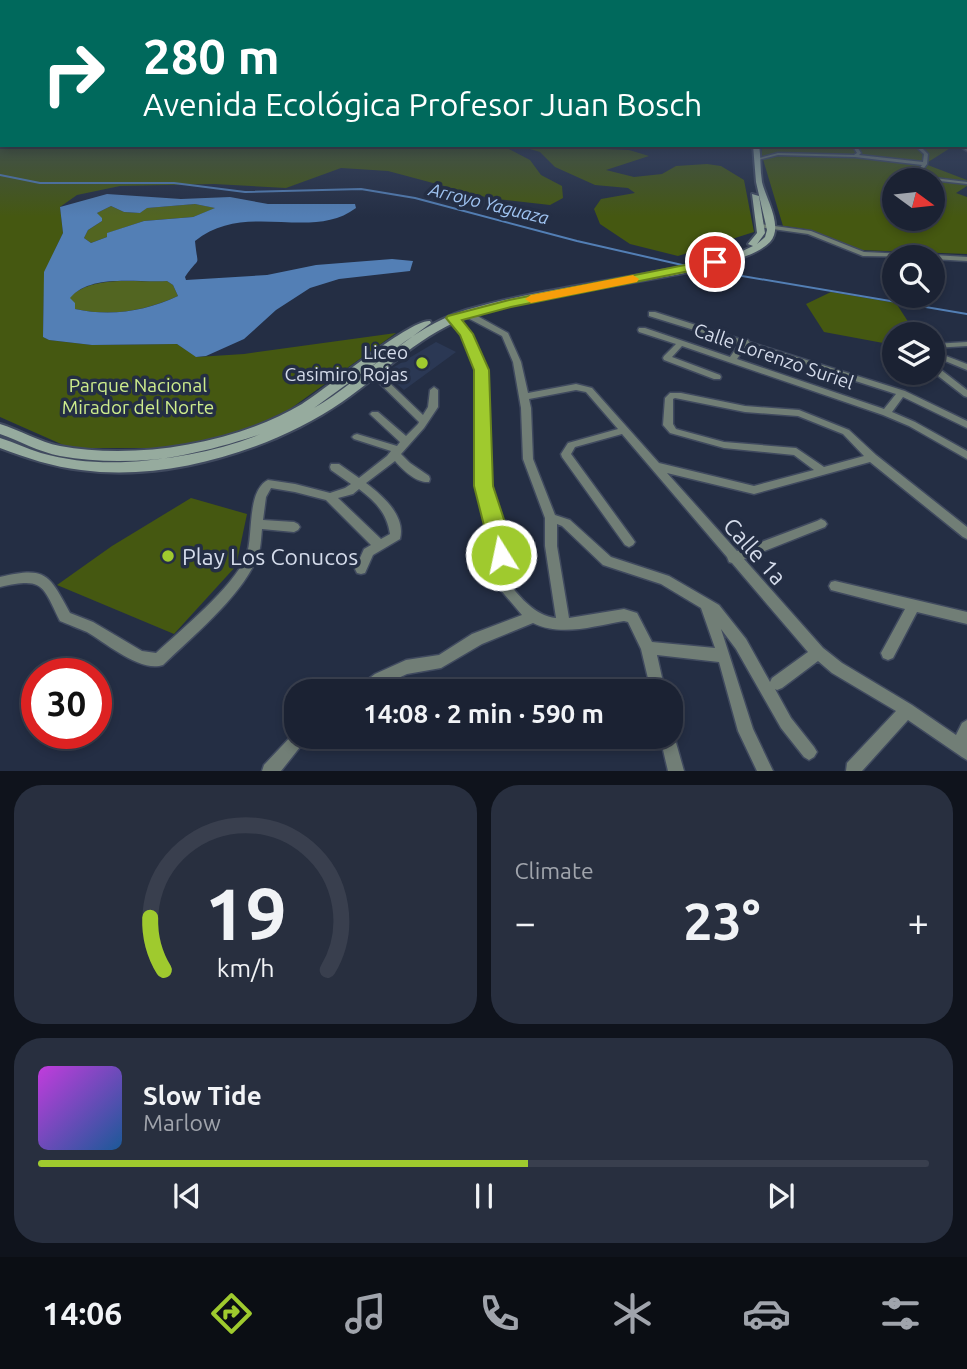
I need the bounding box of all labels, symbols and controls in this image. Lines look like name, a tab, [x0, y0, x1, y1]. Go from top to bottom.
icon: right	[28, 28, 119, 119]
text: 280 m	[143, 28, 280, 83]
text: Avenida Ecológica Profesor Juan Bosch	[143, 86, 702, 122]
north arrow	[882, 168, 945, 231]
map controls	[882, 168, 945, 385]
water label: Arroyo Yaguaza	[426, 178, 551, 228]
pin	[685, 232, 745, 292]
icon: arrive	[696, 243, 734, 281]
button: search	[882, 245, 945, 308]
street label: Calle Lorenzo Suriel	[691, 318, 857, 394]
button: layers	[882, 322, 945, 385]
place label: Liceo Casimiro Rojas	[284, 341, 408, 385]
marker: Liceo Casimiro Rojas	[414, 355, 430, 371]
park label: Parque Nacional Mirador del Norte	[62, 374, 214, 418]
street label: Calle 1a	[719, 513, 791, 589]
position arrow	[464, 518, 538, 592]
place label: Play Los Conucos	[182, 544, 358, 569]
marker: Play Los Conucos	[160, 548, 176, 564]
speed limit sign: 30	[21, 658, 112, 749]
text: 14:08 · 2 min · 590 m	[363, 699, 604, 728]
text: Climate	[515, 858, 594, 883]
text: 19	[204, 873, 286, 955]
text: 23°	[683, 892, 760, 950]
text: −	[515, 901, 536, 943]
text: +	[908, 901, 929, 943]
text: km/h	[216, 954, 274, 982]
text: Slow Tide	[143, 1081, 262, 1110]
text: Marlow	[143, 1110, 221, 1135]
icon: previous	[168, 1177, 206, 1215]
icon: pause	[465, 1177, 503, 1215]
icon: next	[762, 1177, 800, 1215]
icon: directions	[207, 1289, 256, 1338]
icon: music	[341, 1289, 390, 1338]
icon: phone	[475, 1289, 524, 1338]
icon: climate	[608, 1289, 657, 1338]
icon: car	[742, 1289, 791, 1338]
icon: filters	[876, 1289, 925, 1338]
text: 14:06	[42, 1295, 122, 1331]

